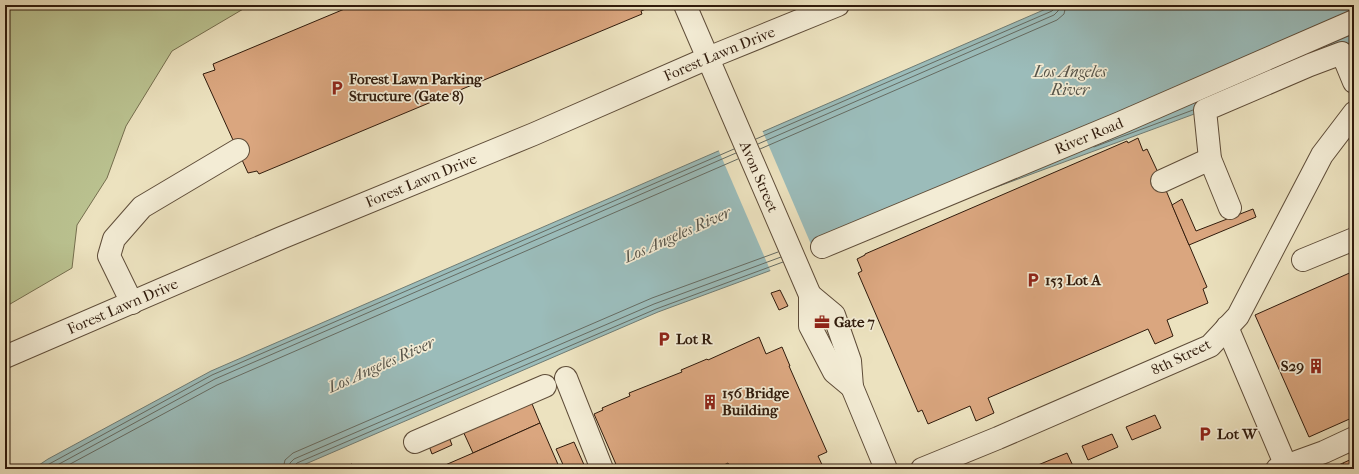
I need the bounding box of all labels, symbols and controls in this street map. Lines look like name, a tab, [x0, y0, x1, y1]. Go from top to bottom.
street label: Forest Lawn Drive	[661, 22, 778, 85]
water label: Los Angeles River	[1033, 62, 1108, 99]
place label: Forest Lawn Parking Structure (Gate 8)	[348, 70, 483, 105]
parking icon: Forest Lawn Parking Structure (Gate 8)	[328, 79, 346, 97]
street label: River Road	[1052, 113, 1127, 158]
street label: Avon Street	[735, 138, 783, 216]
street label: Forest Lawn Drive	[363, 149, 480, 211]
water label: Los Angeles River	[620, 202, 735, 267]
parking icon: 153 Lot A	[1024, 271, 1042, 289]
place label: 153 Lot A	[1045, 271, 1102, 289]
street label: Forest Lawn Drive	[64, 274, 181, 338]
office icon: Gate 7	[813, 313, 831, 331]
place label: Gate 7	[834, 313, 876, 331]
parking icon: Lot R	[655, 330, 673, 348]
place label: Lot R	[676, 330, 713, 348]
water label: Los Angeles River	[324, 332, 439, 397]
street label: 8th Street	[1148, 335, 1214, 379]
place label: S29	[1281, 357, 1304, 375]
building icon: S29	[1307, 357, 1325, 375]
place label: 156 Bridge Building	[722, 384, 790, 419]
building icon: 156 Bridge Building	[701, 393, 719, 411]
parking icon: Lot W	[1196, 425, 1214, 443]
place label: Lot W	[1217, 425, 1258, 443]

